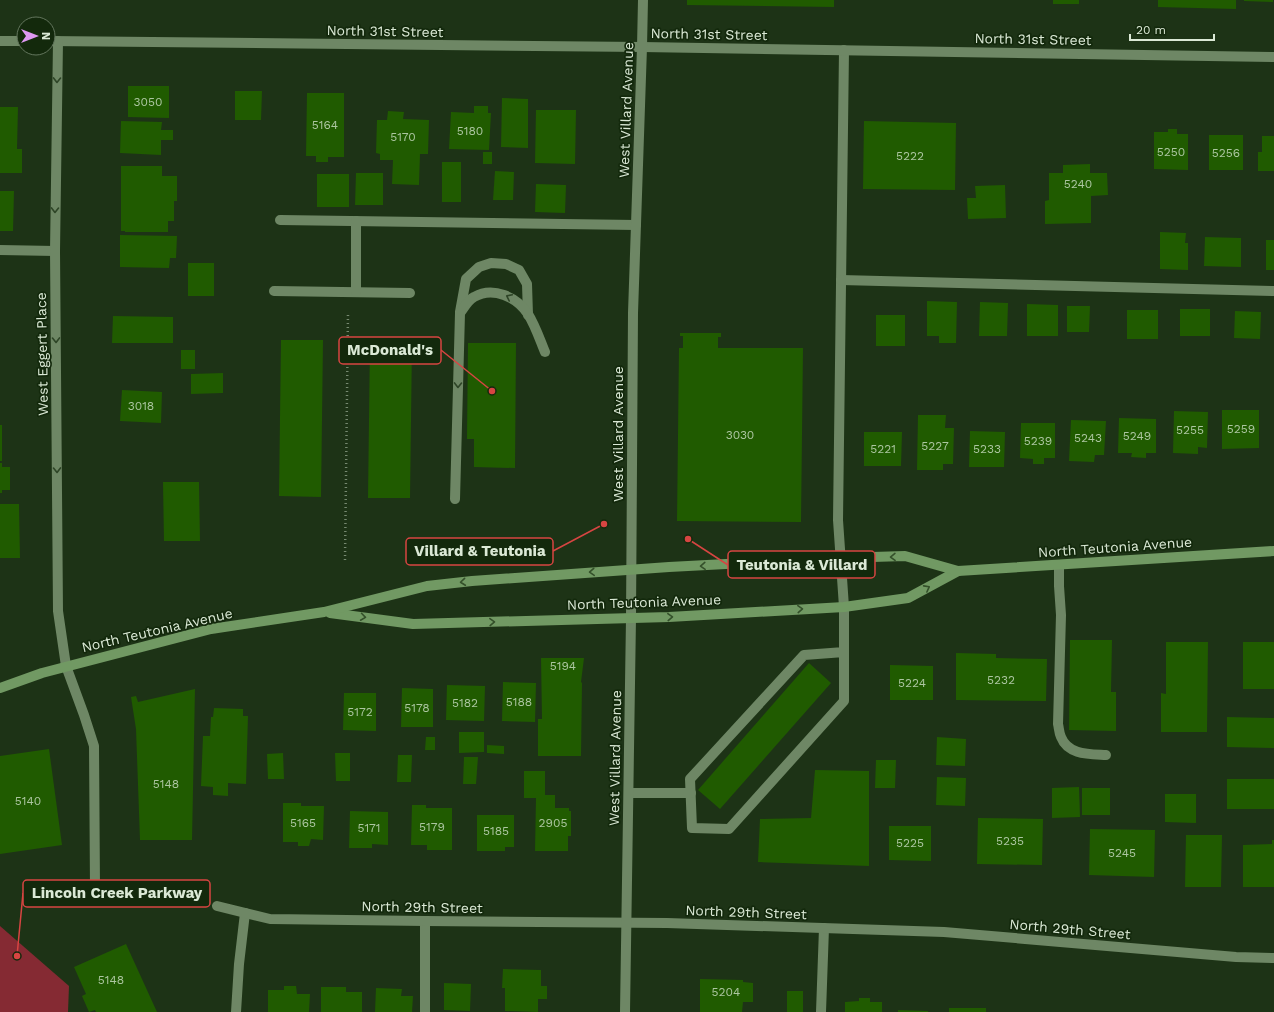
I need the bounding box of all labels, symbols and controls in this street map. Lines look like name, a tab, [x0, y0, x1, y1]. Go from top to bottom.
north arrow	[16, 16, 56, 56]
scale bar	[1130, 16, 1214, 42]
street label: North 31st Street	[326, 22, 444, 40]
text: 20 m	[1136, 23, 1166, 37]
street label: North 31st Street	[650, 25, 768, 43]
street label: North 31st Street	[974, 30, 1092, 48]
text: N	[39, 32, 52, 40]
street label: West Villard Avenue	[616, 42, 636, 178]
one-way arrow	[53, 77, 62, 83]
house number: 3050	[134, 95, 162, 109]
house number: 5164	[312, 118, 338, 132]
house number: 5180	[457, 124, 483, 138]
house number: 5170	[390, 130, 416, 144]
house number: 5250	[1157, 145, 1185, 159]
house number: 5256	[1212, 146, 1240, 160]
house number: 5222	[896, 149, 924, 163]
house number: 5240	[1064, 177, 1092, 191]
one-way arrow	[51, 207, 60, 213]
street label: West Eggert Place	[33, 292, 51, 416]
one-way arrow	[506, 294, 513, 302]
one-way arrow	[51, 337, 60, 343]
callout: McDonald's	[339, 337, 441, 364]
text: McDonald's	[347, 341, 433, 359]
street label: West Villard Avenue	[610, 366, 626, 502]
one-way arrow	[454, 382, 462, 388]
house number: 3018	[128, 399, 154, 413]
house number: 5259	[1227, 422, 1255, 436]
house number: 5255	[1176, 423, 1204, 437]
house number: 3030	[726, 428, 754, 442]
house number: 5249	[1123, 429, 1151, 443]
house number: 5243	[1074, 431, 1102, 445]
house number: 5239	[1024, 434, 1052, 448]
house number: 5227	[921, 439, 949, 453]
house number: 5221	[870, 442, 896, 456]
house number: 5233	[973, 442, 1001, 456]
one-way arrow	[53, 467, 61, 473]
street label: North Teutonia Avenue	[1037, 534, 1193, 560]
callout: Villard & Teutonia	[406, 538, 553, 565]
text: Villard & Teutonia	[414, 542, 546, 560]
callout: Teutonia & Villard	[728, 551, 875, 578]
one-way arrow	[890, 553, 896, 561]
text: Teutonia & Villard	[737, 556, 867, 574]
one-way arrow	[700, 561, 706, 570]
one-way arrow	[589, 568, 595, 577]
one-way arrow	[460, 577, 466, 586]
one-way arrow	[923, 585, 930, 593]
street label: North Teutonia Avenue	[567, 591, 721, 613]
street label: North Teutonia Avenue	[80, 605, 234, 655]
one-way arrow	[797, 605, 803, 614]
one-way arrow	[360, 612, 366, 621]
one-way arrow	[667, 612, 673, 621]
one-way arrow	[489, 617, 495, 626]
house number: 5194	[550, 659, 576, 673]
house number: 5232	[987, 673, 1015, 687]
house number: 5224	[898, 676, 926, 690]
street label: West Villard Avenue	[606, 690, 624, 826]
house number: 5188	[506, 695, 532, 709]
house number: 5182	[452, 696, 478, 710]
house number: 5178	[404, 701, 430, 715]
house number: 5172	[347, 705, 373, 719]
house number: 5148	[153, 777, 179, 791]
house number: 5140	[15, 794, 41, 808]
house number: 5165	[290, 816, 316, 830]
house number: 2905	[539, 816, 567, 830]
house number: 5179	[419, 820, 445, 834]
house number: 5171	[357, 821, 381, 835]
house number: 5185	[483, 824, 509, 838]
house number: 5235	[996, 834, 1024, 848]
house number: 5225	[896, 836, 924, 850]
house number: 5245	[1108, 846, 1136, 860]
callout: Lincoln Creek Parkway	[23, 880, 210, 907]
text: Lincoln Creek Parkway	[32, 884, 203, 902]
street label: North 29th Street	[361, 898, 483, 916]
street label: North 29th Street	[685, 902, 807, 922]
street label: North 29th Street	[1009, 916, 1131, 942]
house number: 5148	[98, 973, 124, 987]
house number: 5204	[712, 985, 740, 999]

